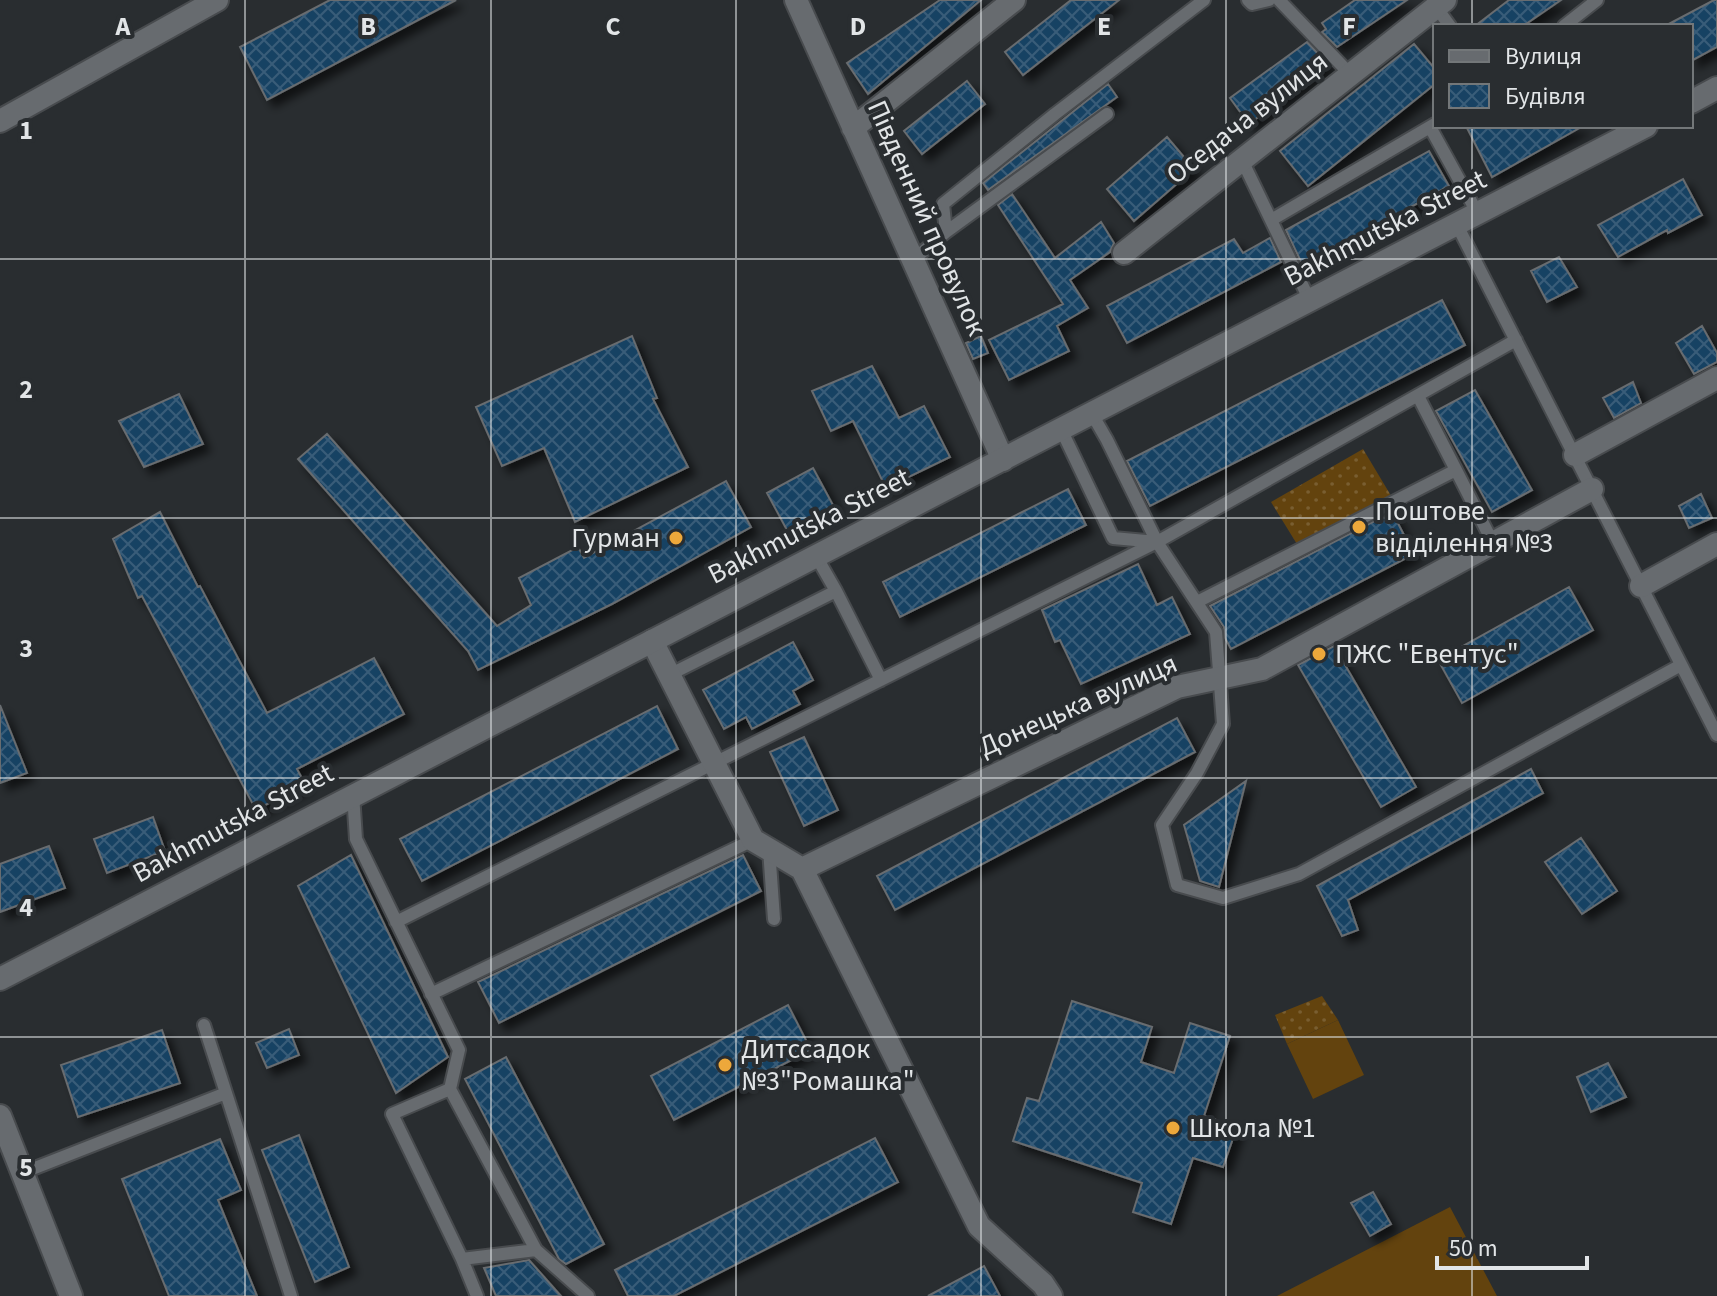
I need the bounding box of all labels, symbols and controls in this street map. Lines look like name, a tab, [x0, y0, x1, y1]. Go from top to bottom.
text: A	[115, 8, 132, 45]
text: B	[360, 8, 376, 45]
text: C	[605, 8, 621, 45]
text: D	[850, 8, 866, 45]
text: E	[1097, 8, 1111, 45]
text: F	[1342, 8, 1356, 45]
legend	[1433, 24, 1693, 128]
text: Вулиця	[1505, 39, 1582, 74]
street label: Оседача вулиця	[1158, 42, 1336, 194]
text: Будівля	[1505, 79, 1586, 114]
street label: Південний провулок	[857, 94, 997, 342]
text: 1	[19, 112, 33, 149]
street label: Bakhmutska Street	[1277, 159, 1494, 296]
text: 2	[19, 371, 33, 408]
street label: Bakhmutska Street	[701, 457, 918, 594]
place label: Поштове відділення №3	[1375, 491, 1553, 563]
place label: Гурман	[571, 518, 660, 558]
marker: Поштове відділення №3	[1350, 518, 1368, 536]
marker: Гурман	[667, 529, 685, 547]
text: 3	[19, 630, 33, 667]
place label: ПЖС "Евентус"	[1335, 634, 1519, 674]
street label: Донецька вулиця	[972, 643, 1184, 767]
marker: ПЖС "Евентус"	[1310, 645, 1328, 663]
street label: Bakhmutska Street	[125, 753, 341, 893]
text: 4	[19, 889, 33, 926]
place label: Дитссадок №3"Ромашка"	[741, 1029, 915, 1101]
marker: Дитссадок №3"Ромашка"	[716, 1056, 734, 1074]
place label: Школа №1	[1189, 1108, 1316, 1148]
marker: Школа №1	[1164, 1119, 1182, 1137]
text: 5	[19, 1149, 33, 1186]
scale bar	[1437, 1220, 1587, 1270]
text: 50 m	[1449, 1231, 1498, 1266]

